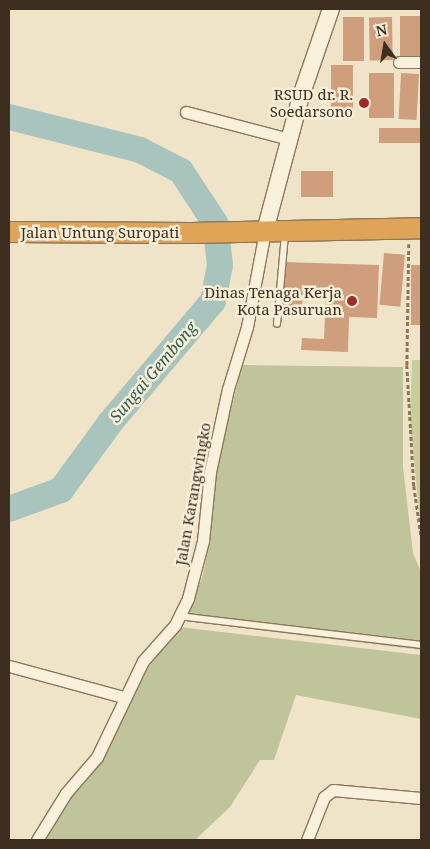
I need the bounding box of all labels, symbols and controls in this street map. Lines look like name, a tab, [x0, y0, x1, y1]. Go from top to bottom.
text: N	[374, 19, 389, 40]
north arrow	[360, 20, 410, 70]
place label: RSUD dr. R. Soedarsono	[270, 85, 353, 120]
marker: RSUD dr. R. Soedarsono	[357, 96, 371, 110]
street label: Jalan Untung Suropati	[21, 224, 179, 242]
place label: Dinas Tenaga Kerja Kota Pasuruan	[204, 283, 342, 318]
marker: Dinas Tenaga Kerja Kota Pasuruan	[346, 295, 358, 307]
water label: Sungai Gembong	[105, 318, 201, 426]
street label: Jalan Karangwingko	[172, 421, 214, 567]

